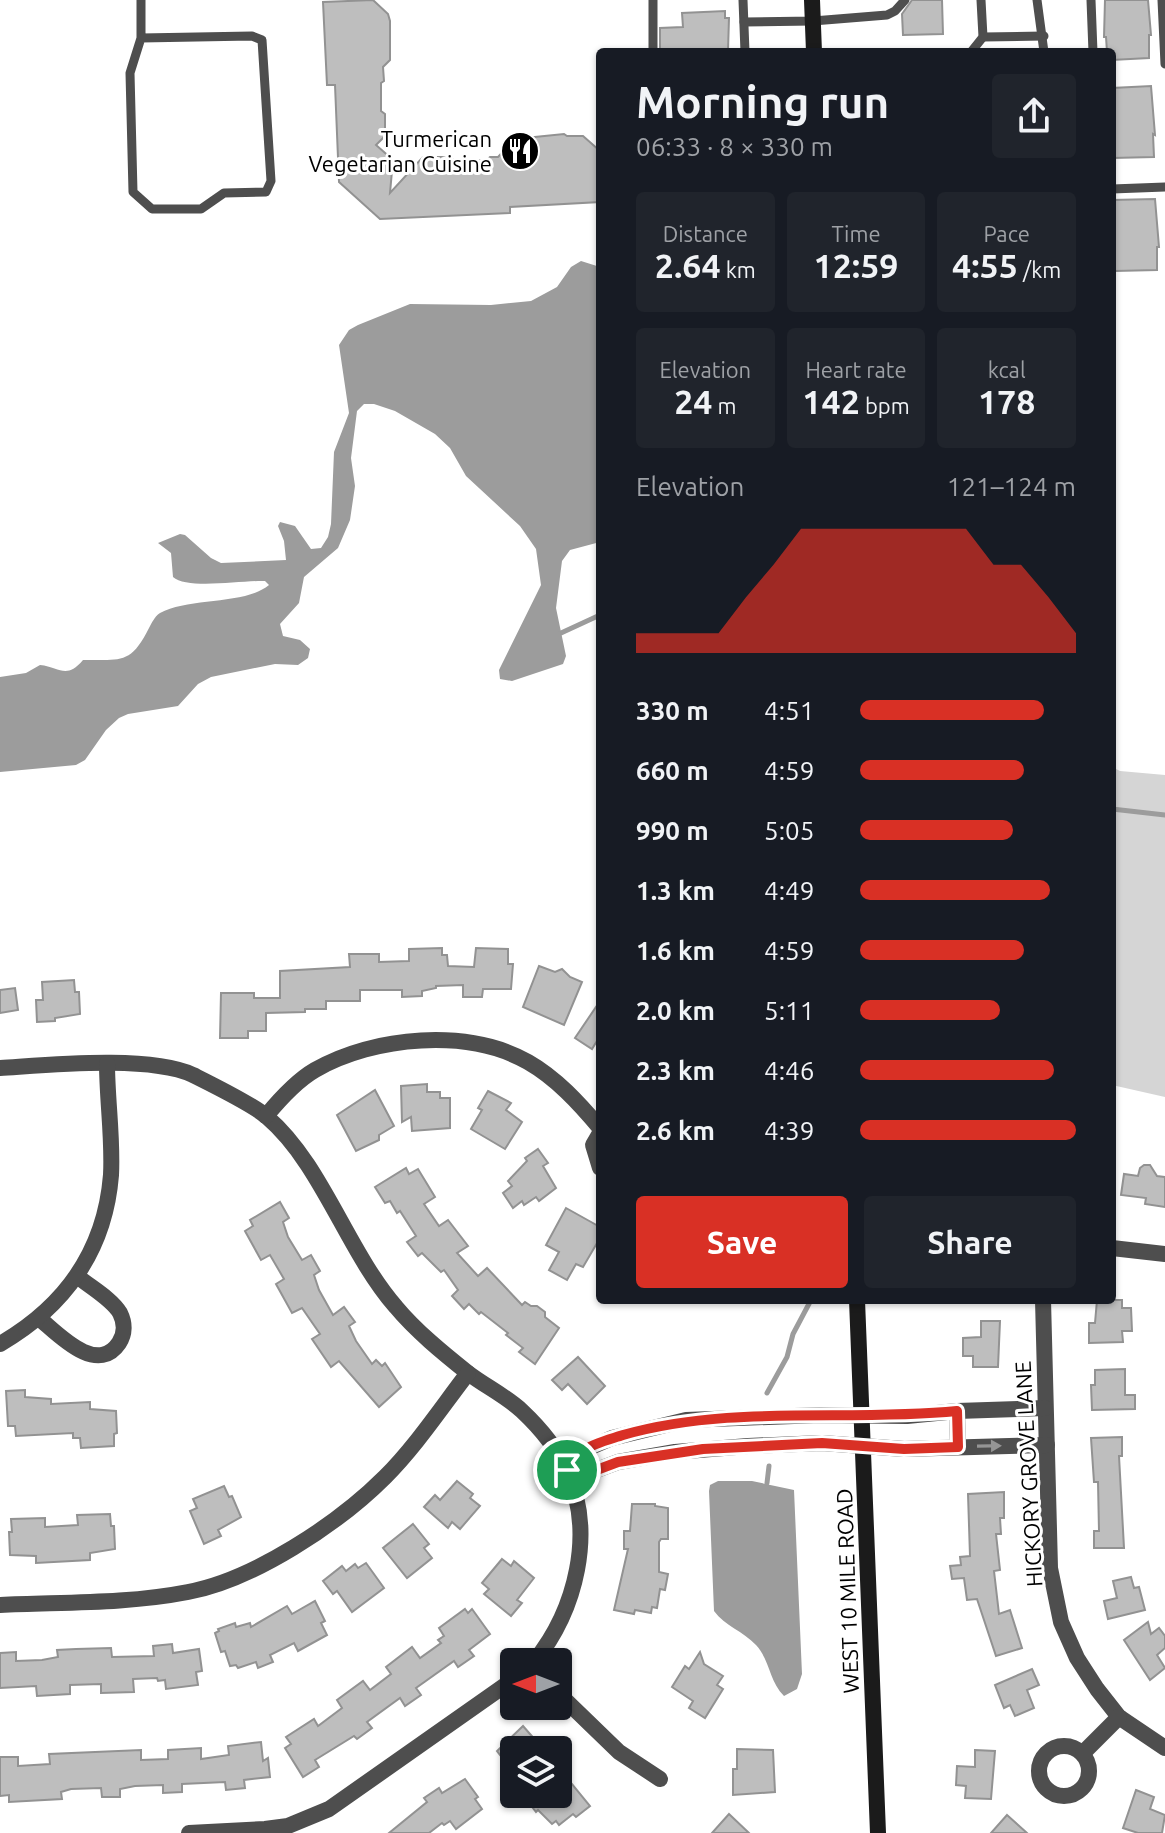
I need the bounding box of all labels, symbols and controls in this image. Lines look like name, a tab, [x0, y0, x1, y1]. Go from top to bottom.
button: share	[992, 74, 1076, 158]
text: Morning run	[636, 77, 889, 126]
place label: Turmerican Vegetarian Cuisine	[309, 126, 492, 176]
restaurant icon: Turmerican Vegetarian Cuisine	[499, 130, 541, 172]
text: 06:33 · 8 × 330 m	[636, 132, 833, 161]
text: Distance	[663, 221, 748, 246]
text: Time	[831, 221, 881, 246]
text: Pace	[983, 221, 1030, 246]
text: 2.64	[655, 246, 721, 284]
text: 12:59	[813, 246, 899, 284]
text: 4:55	[952, 246, 1018, 284]
text: km	[721, 257, 756, 282]
text: /km	[1018, 257, 1061, 282]
text: Elevation	[659, 357, 751, 382]
text: Heart rate	[805, 357, 907, 382]
text: kcal	[988, 357, 1026, 382]
text: 24	[674, 382, 712, 420]
text: 142	[802, 382, 860, 420]
text: 178	[978, 382, 1035, 420]
text: m	[712, 393, 737, 418]
text: bpm	[860, 393, 910, 418]
text: Elevation	[636, 472, 744, 501]
text: 121–124 m	[947, 472, 1076, 501]
text: 330 m	[636, 696, 709, 725]
text: 4:51	[764, 696, 814, 725]
text: 660 m	[636, 756, 709, 785]
text: 4:59	[764, 756, 814, 785]
text: 990 m	[636, 816, 709, 845]
text: 5:05	[764, 816, 814, 845]
text: 1.3 km	[636, 876, 715, 905]
text: 4:49	[764, 876, 814, 905]
text: 1.6 km	[636, 936, 715, 965]
text: 4:59	[764, 936, 814, 965]
text: 2.0 km	[636, 996, 715, 1025]
text: 5:11	[764, 996, 814, 1025]
text: 2.3 km	[636, 1056, 715, 1085]
text: 4:46	[764, 1056, 814, 1085]
text: 2.6 km	[636, 1116, 715, 1145]
text: 4:39	[764, 1116, 814, 1145]
button: Save	[636, 1196, 848, 1288]
button: Share	[864, 1196, 1076, 1288]
street label: HICKORY GROVE LANE	[1010, 1360, 1046, 1588]
pin	[533, 1436, 601, 1504]
one-way arrow	[977, 1440, 1002, 1452]
icon: arrive	[545, 1448, 589, 1492]
street label: WEST 10 MILE ROAD	[831, 1488, 863, 1694]
north arrow	[500, 1648, 572, 1720]
map controls	[500, 1648, 572, 1808]
button: layers	[500, 1736, 572, 1808]

